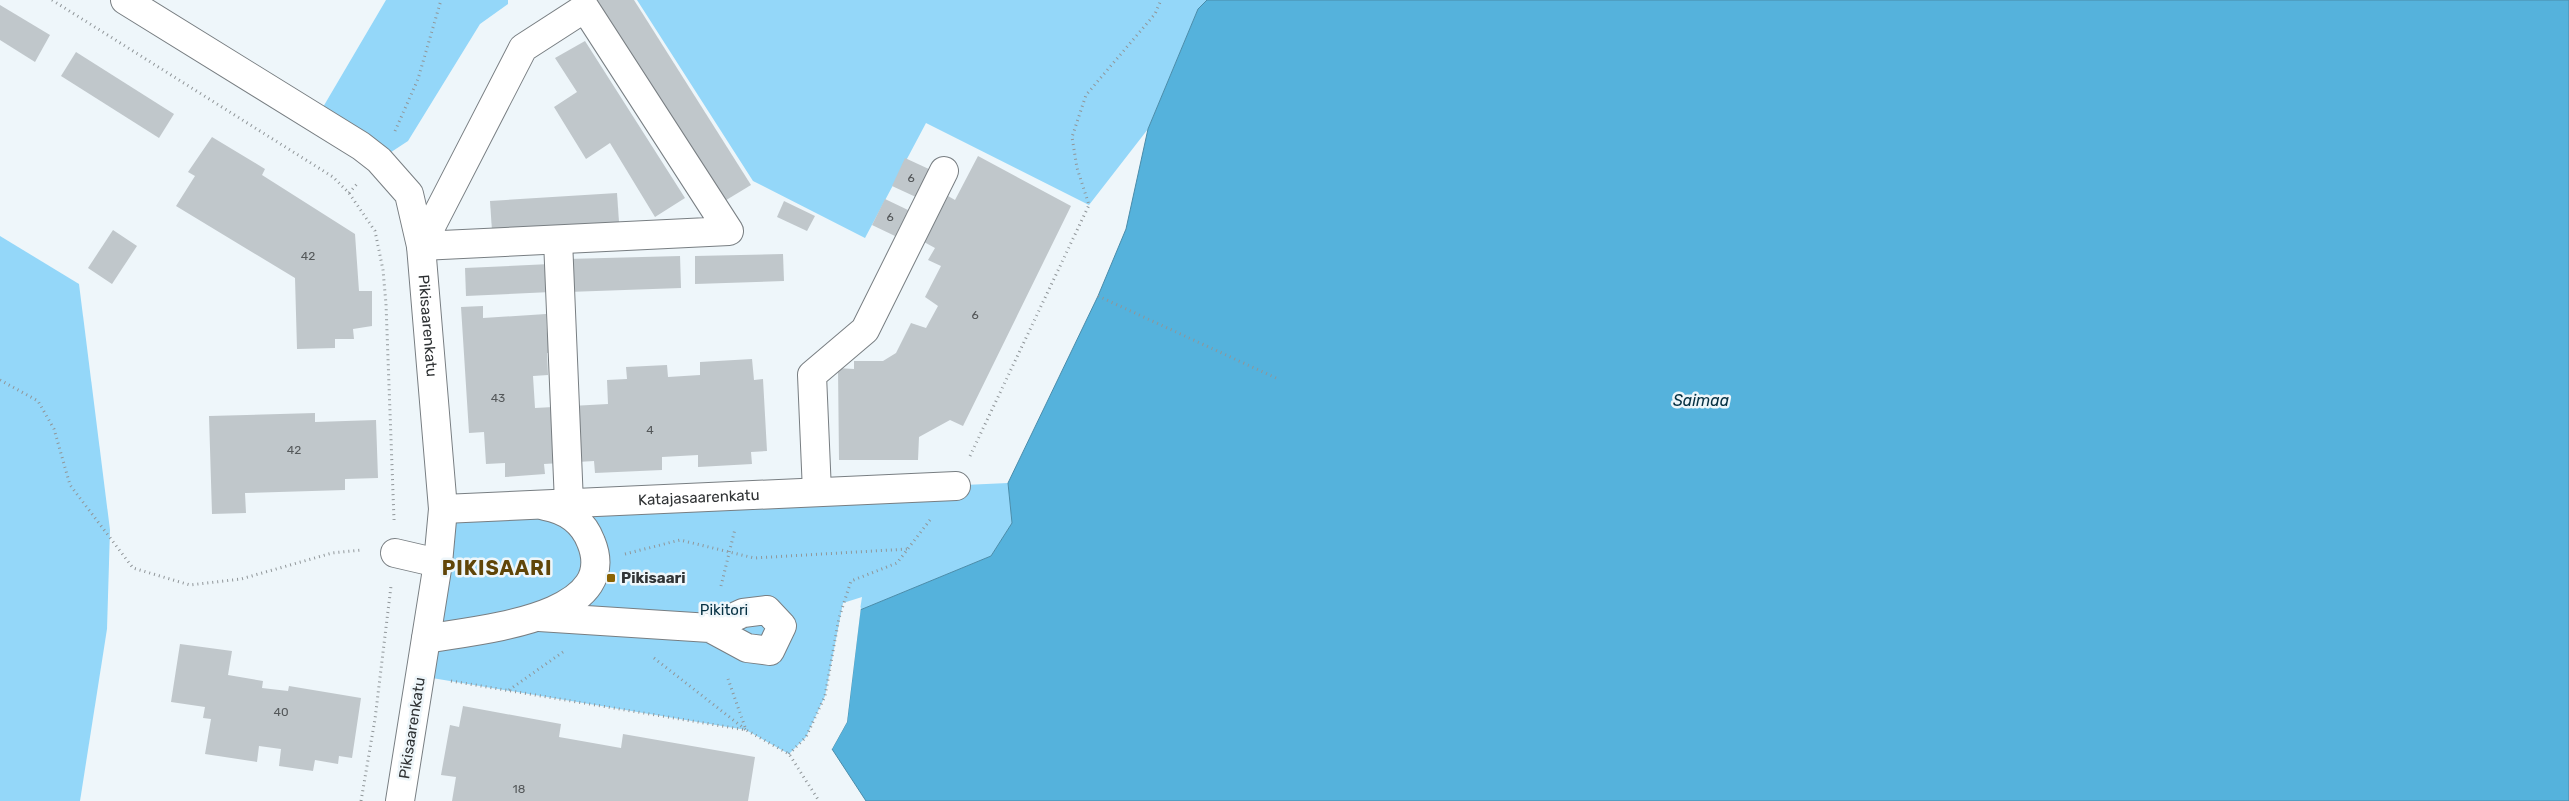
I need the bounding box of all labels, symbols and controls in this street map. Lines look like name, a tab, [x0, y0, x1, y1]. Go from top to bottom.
house number: 6	[907, 171, 915, 185]
house number: 6	[886, 210, 894, 224]
house number: 42	[301, 249, 315, 263]
street label: Pikisaarenkatu	[414, 274, 441, 378]
house number: 6	[971, 308, 979, 322]
house number: 43	[491, 391, 505, 405]
water label: Saimaa	[1673, 391, 1729, 410]
house number: 4	[646, 423, 654, 437]
house number: 42	[287, 443, 301, 457]
street label: Katajasaarenkatu	[638, 486, 760, 509]
district label: PIKISAARI	[442, 556, 552, 580]
place label: Pikisaari	[621, 569, 686, 587]
marker: Pikisaari	[605, 572, 617, 584]
park label: Pikitori	[700, 601, 748, 619]
street label: Pikisaarenkatu	[395, 676, 429, 780]
house number: 40	[273, 705, 289, 719]
house number: 18	[513, 782, 525, 796]

